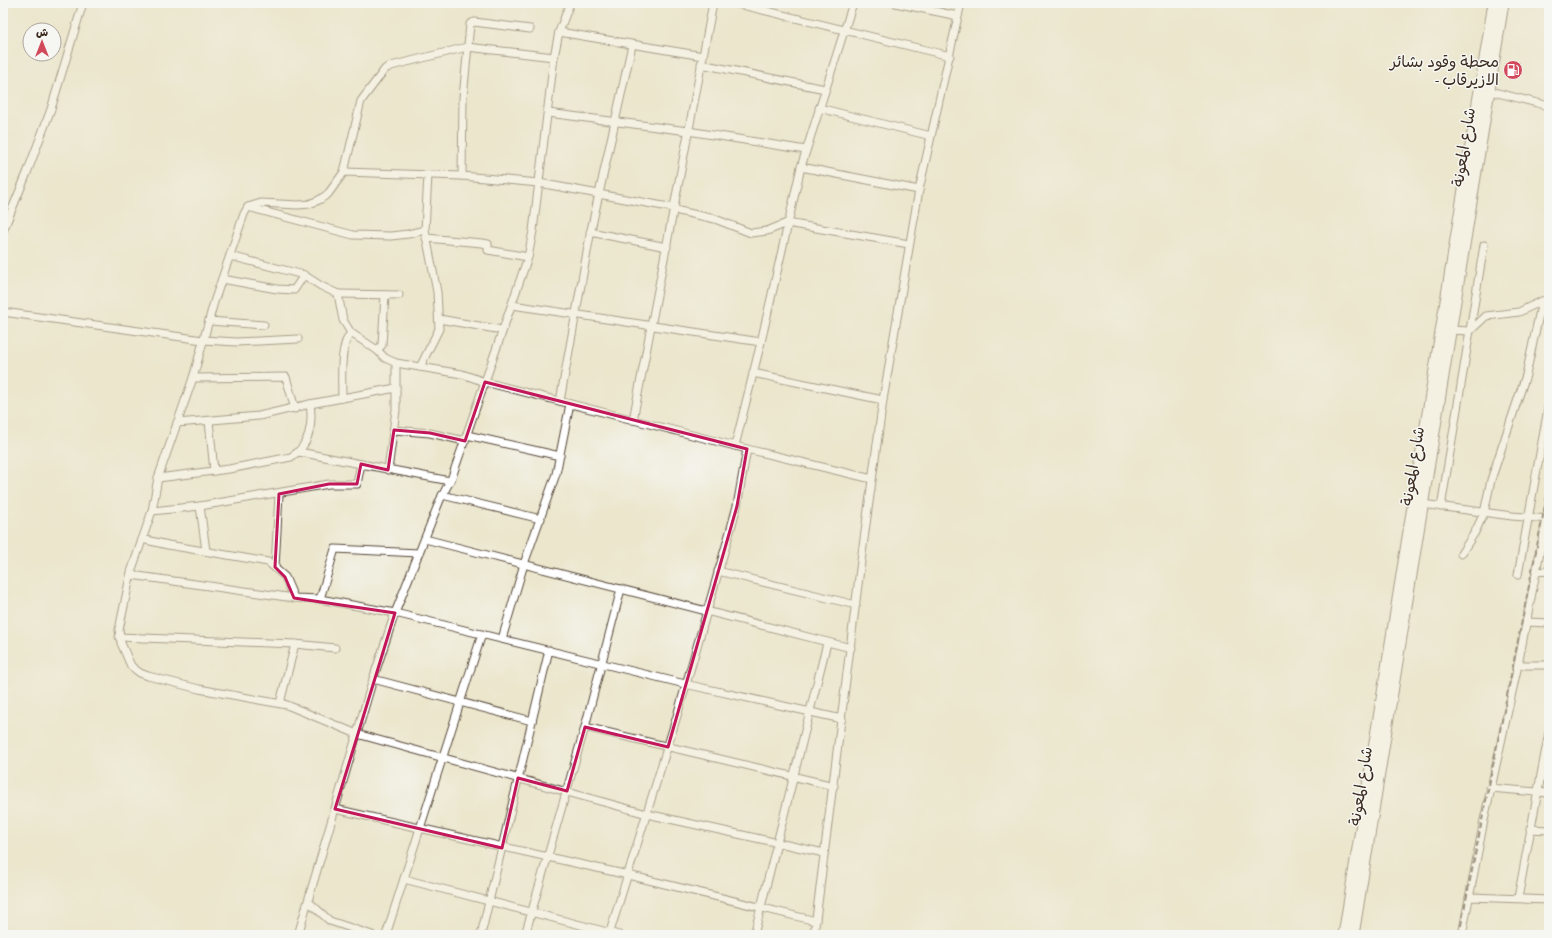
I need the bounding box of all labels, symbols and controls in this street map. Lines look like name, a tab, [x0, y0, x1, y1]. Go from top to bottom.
north arrow	[22, 22, 62, 62]
text: ش	[36, 25, 48, 39]
place label: محطة وقود بشائر - الازيرقاب	[1388, 52, 1499, 90]
fuel station icon: محطة وقود بشائر - الازيرقاب	[1502, 59, 1524, 81]
street label: شارع المعونة	[1448, 106, 1481, 188]
street label: شارع المعونة	[1397, 425, 1430, 507]
street label: شارع المعونة	[1345, 745, 1378, 827]

